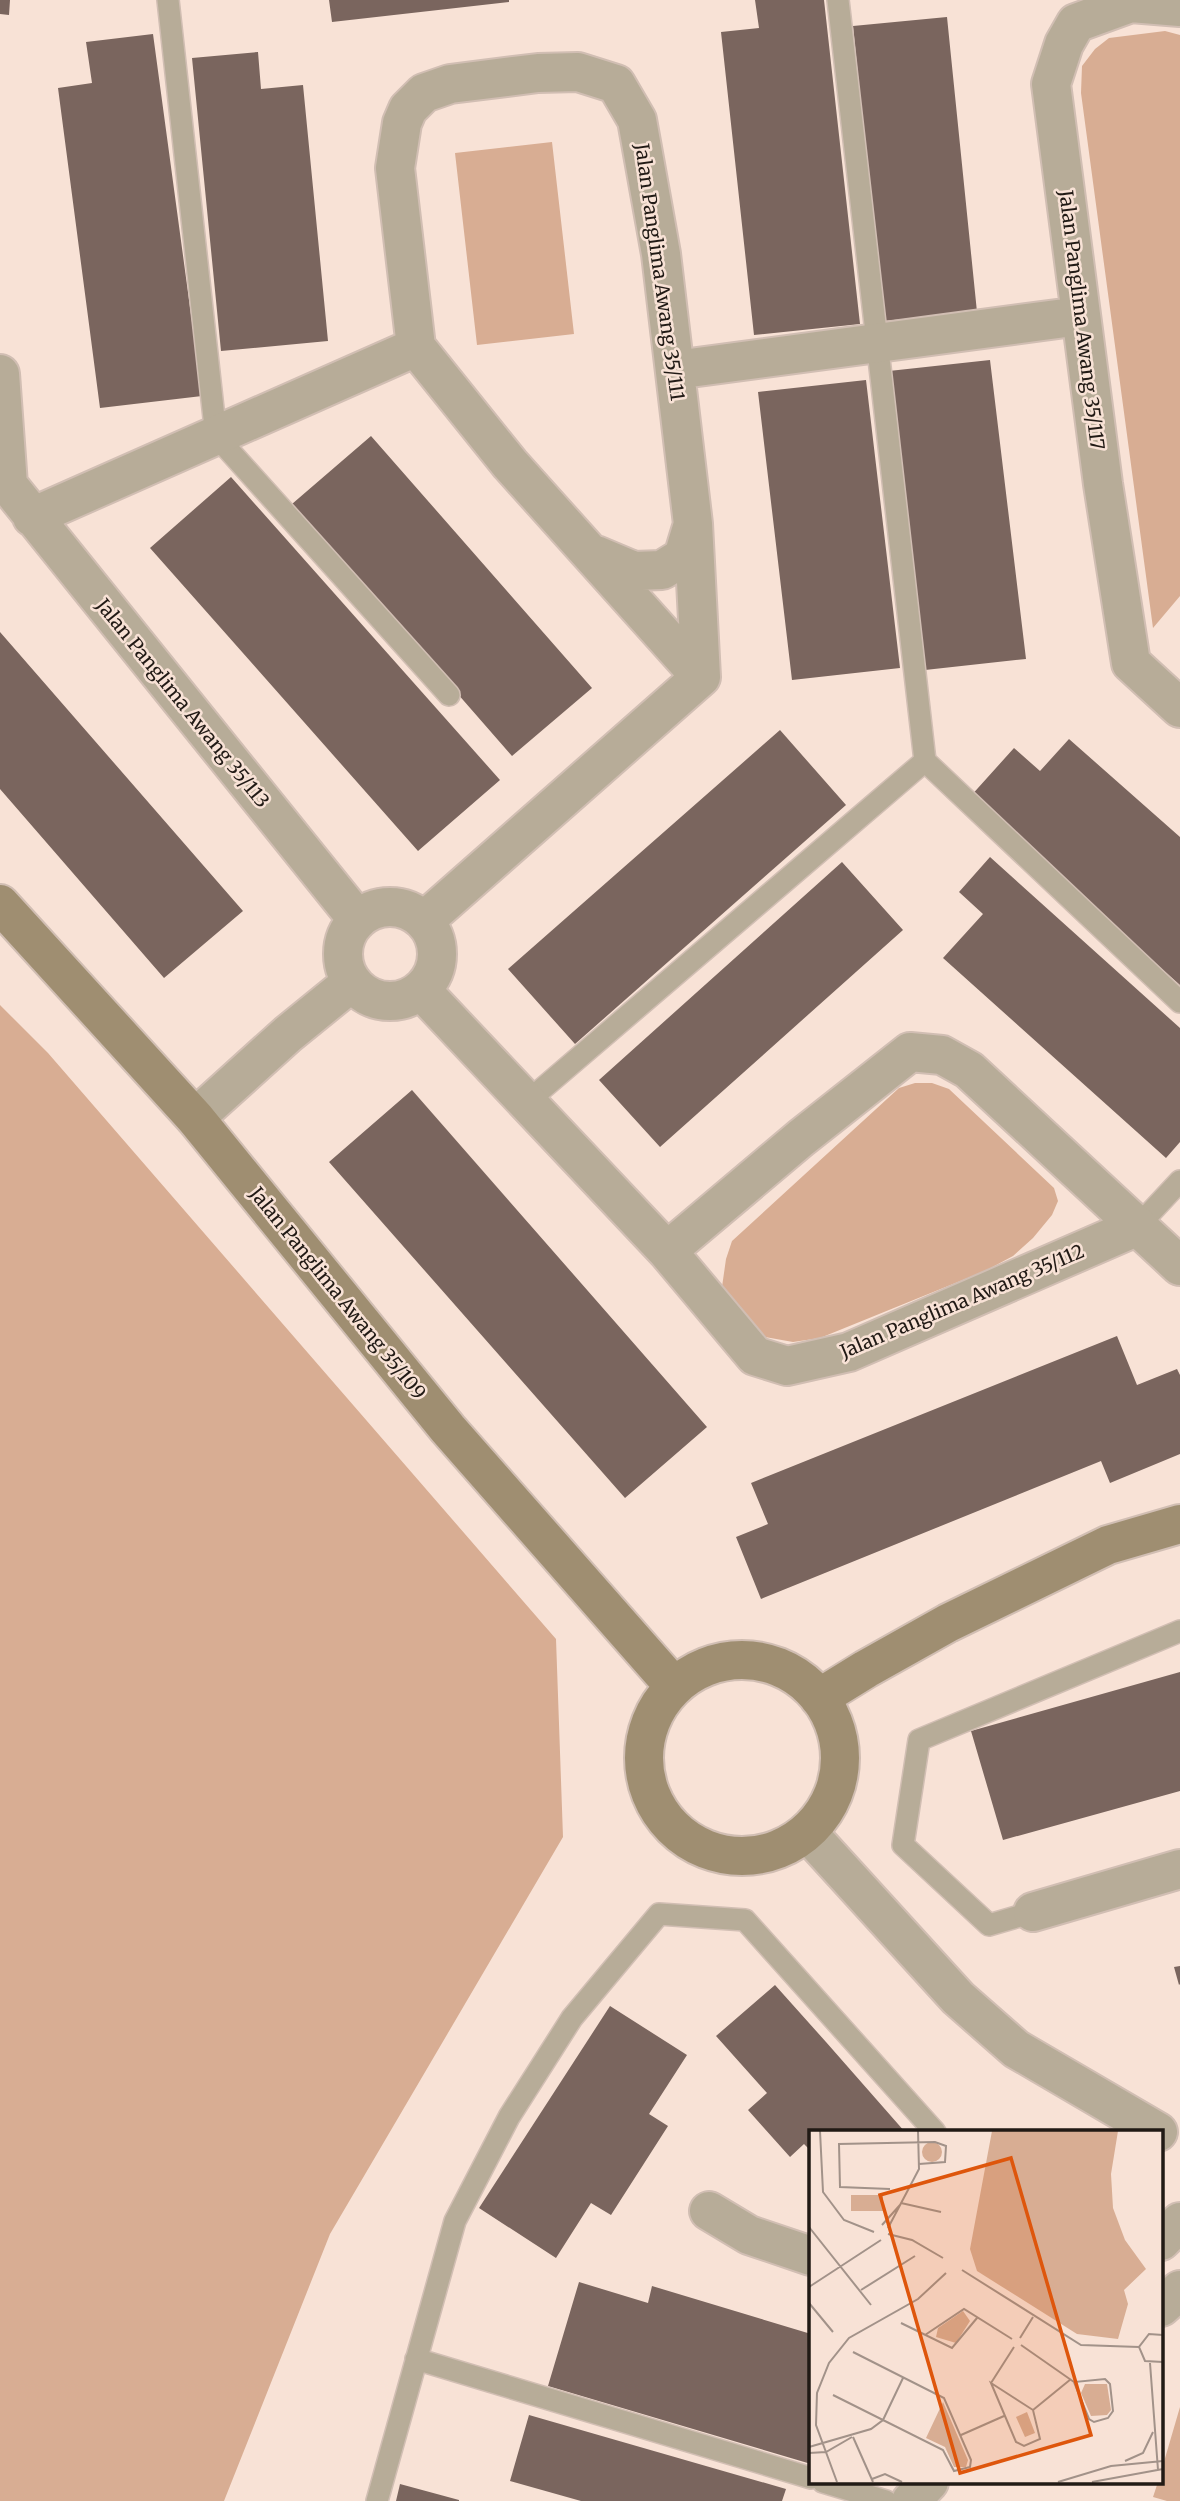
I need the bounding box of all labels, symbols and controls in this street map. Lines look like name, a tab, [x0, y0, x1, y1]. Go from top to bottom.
street label: Jalan Panglima Awang 35/111	[630, 141, 690, 403]
street label: Jalan Panglima Awang 35/117	[1054, 188, 1110, 451]
street label: Jalan Panglima Awang 35/113	[91, 593, 275, 812]
street label: Jalan Panglima Awang 35/109	[244, 1181, 431, 1404]
street label: Jalan Panglima Awang 35/112	[835, 1239, 1088, 1364]
inset map	[809, 2130, 1162, 2484]

